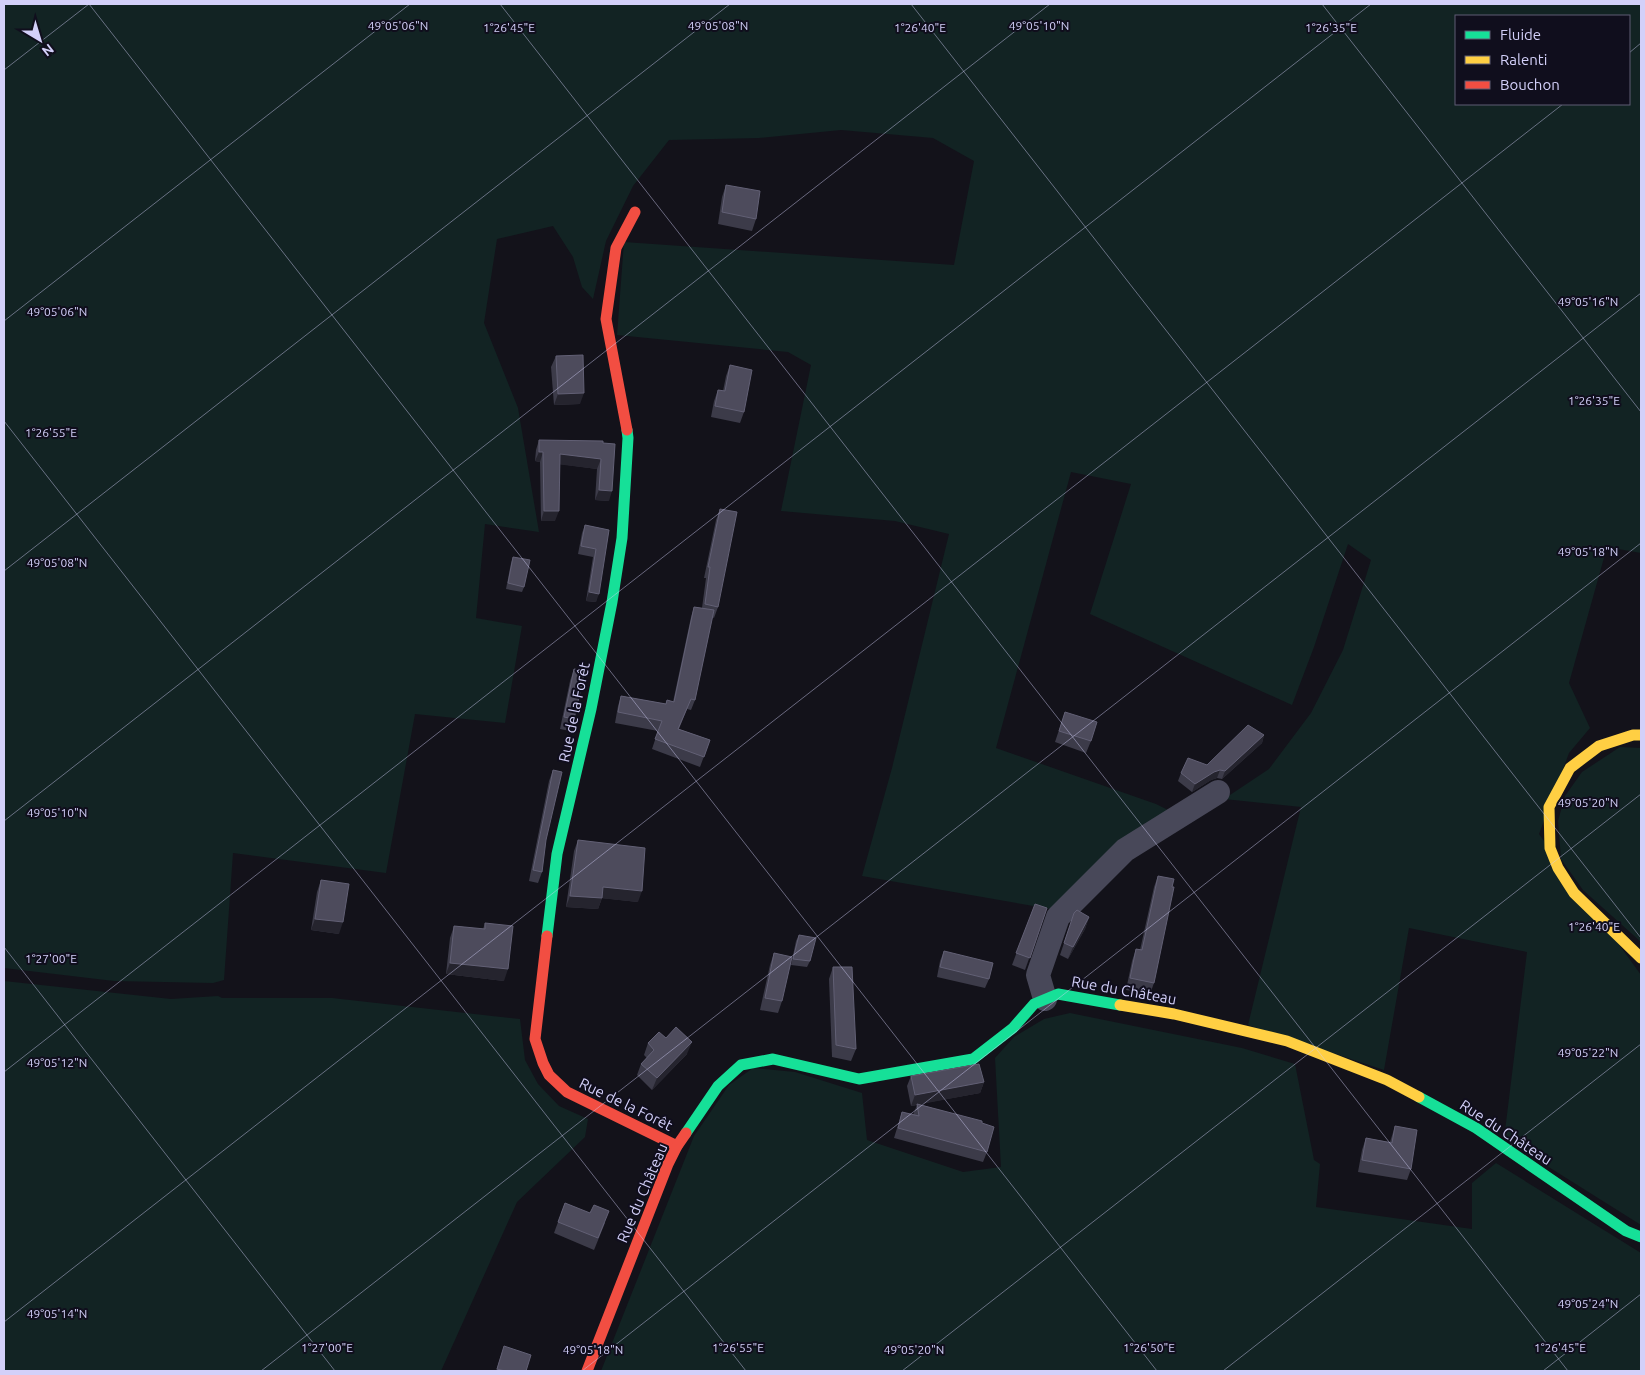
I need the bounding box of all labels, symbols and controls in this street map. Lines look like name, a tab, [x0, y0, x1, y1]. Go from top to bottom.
north arrow	[15, 15, 65, 65]
legend	[1455, 15, 1630, 105]
text: 49°05'06"N	[368, 19, 428, 32]
text: 49°05'08"N	[688, 19, 748, 32]
text: 49°05'10"N	[1009, 19, 1069, 32]
text: 1°26'45"E	[483, 21, 535, 34]
text: 1°26'40"E	[894, 21, 946, 34]
text: 1°26'35"E	[1305, 21, 1357, 34]
text: Fluide	[1500, 26, 1541, 43]
text: N	[39, 41, 57, 60]
text: Ralenti	[1500, 51, 1547, 68]
text: Bouchon	[1500, 76, 1560, 93]
text: 49°05'16"N	[1558, 295, 1618, 308]
text: 49°05'06"N	[27, 305, 87, 318]
text: 1°26'35"E	[1568, 394, 1620, 407]
text: 1°26'55"E	[25, 426, 77, 439]
text: 49°05'18"N	[1558, 545, 1618, 558]
text: 49°05'08"N	[27, 556, 87, 569]
street label: Rue de la Forêt	[555, 660, 593, 764]
text: 49°05'20"N	[1558, 796, 1618, 809]
text: 49°05'10"N	[27, 806, 87, 819]
text: 1°26'40"E	[1568, 920, 1620, 933]
text: 1°27'00"E	[25, 952, 77, 965]
street label: Rue du Château	[1070, 972, 1178, 1008]
text: 49°05'22"N	[1558, 1046, 1618, 1059]
text: 49°05'12"N	[27, 1056, 87, 1069]
street label: Rue de la Forêt	[577, 1074, 676, 1134]
street label: Rue du Château	[1457, 1096, 1555, 1168]
street label: Rue du Château	[613, 1141, 671, 1245]
text: 49°05'24"N	[1558, 1297, 1618, 1310]
text: 49°05'14"N	[27, 1307, 87, 1320]
text: 1°27'00"E	[301, 1341, 353, 1354]
text: 1°26'55"E	[712, 1341, 764, 1354]
text: 1°26'50"E	[1123, 1341, 1175, 1354]
text: 1°26'45"E	[1534, 1341, 1586, 1354]
text: 49°05'18"N	[563, 1343, 623, 1356]
text: 49°05'20"N	[884, 1343, 944, 1356]

